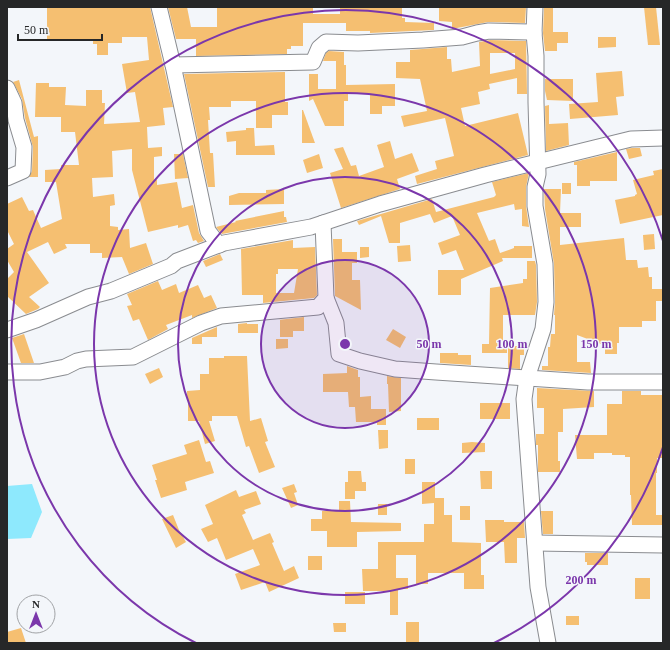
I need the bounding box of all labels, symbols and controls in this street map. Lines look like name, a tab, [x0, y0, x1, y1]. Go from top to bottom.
scale bar	[18, 16, 102, 42]
text: 50 m	[24, 23, 49, 37]
centre of rings	[338, 337, 352, 351]
text: 50 m	[417, 337, 442, 351]
text: 100 m	[497, 337, 528, 351]
text: 150 m	[581, 337, 612, 351]
text: 200 m	[566, 573, 597, 587]
north arrow	[16, 594, 56, 634]
text: N	[32, 598, 40, 610]

